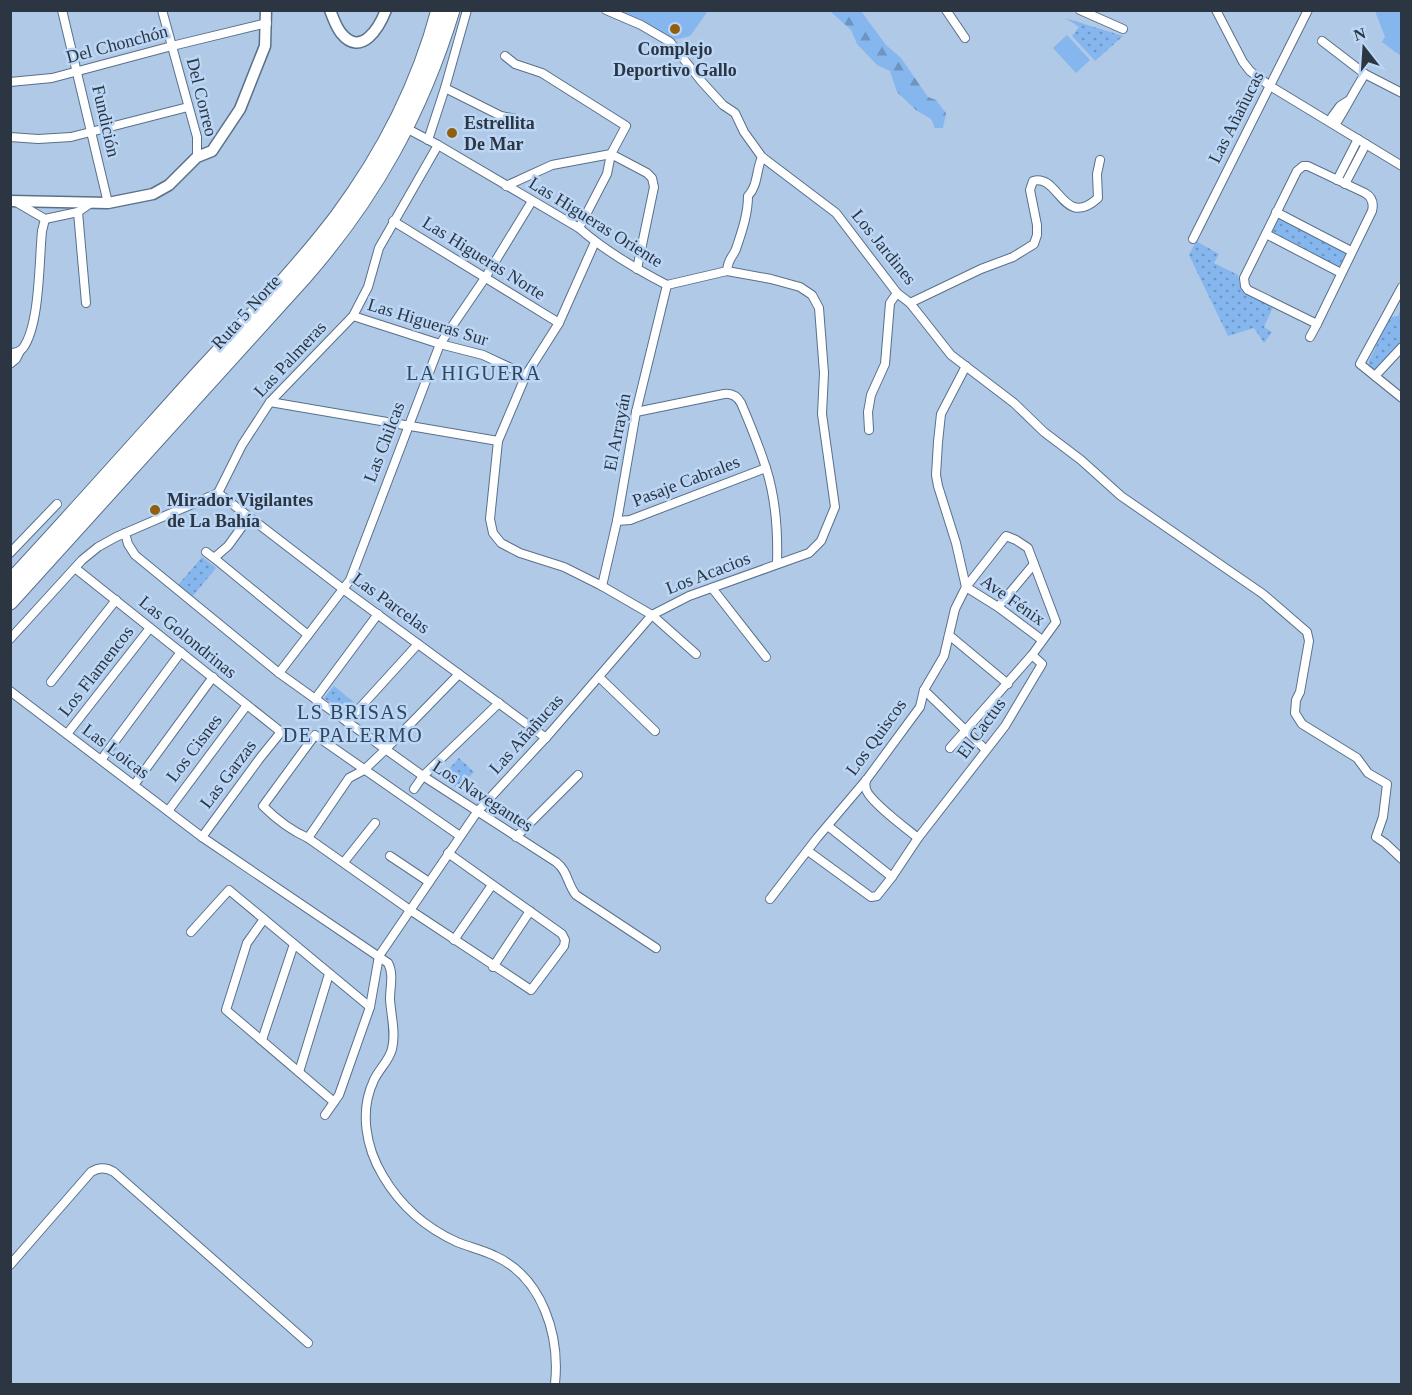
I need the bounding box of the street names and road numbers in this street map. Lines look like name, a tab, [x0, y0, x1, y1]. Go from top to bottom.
street label: Del Chonchón	[64, 21, 170, 67]
street label: Del Correo	[183, 56, 221, 138]
street label: Las Añañucas	[1204, 68, 1268, 166]
street label: Fundición	[88, 83, 124, 159]
street label: Las Higueras Oriente	[525, 173, 667, 271]
street label: Los Jardines	[848, 206, 920, 288]
street label: Las Higueras Norte	[419, 212, 549, 304]
street label: Ruta 5 Norte	[207, 271, 285, 353]
street label: Las Higueras Sur	[365, 294, 491, 350]
street label: Las Palmeras	[250, 317, 330, 401]
street label: El Arrayán	[600, 392, 634, 472]
street label: Las Chilcas	[360, 399, 408, 485]
street label: Pasaje Cabrales	[629, 451, 743, 511]
street label: Los Acacios	[663, 548, 753, 598]
street label: Las Parcelas	[349, 568, 433, 638]
street label: Ave Fénix	[977, 571, 1049, 629]
street label: Las Golondrinas	[135, 592, 241, 682]
street label: Los Flamencos	[54, 622, 138, 720]
street label: Las Añañucas	[485, 690, 567, 778]
street label: El Cactus	[952, 694, 1010, 762]
street label: Los Quiscos	[842, 695, 910, 779]
street label: Los Cisnes	[162, 710, 226, 786]
street label: Las Loicas	[79, 719, 153, 783]
street label: Las Garzas	[196, 736, 260, 812]
street label: Los Navegantes	[429, 756, 537, 836]

